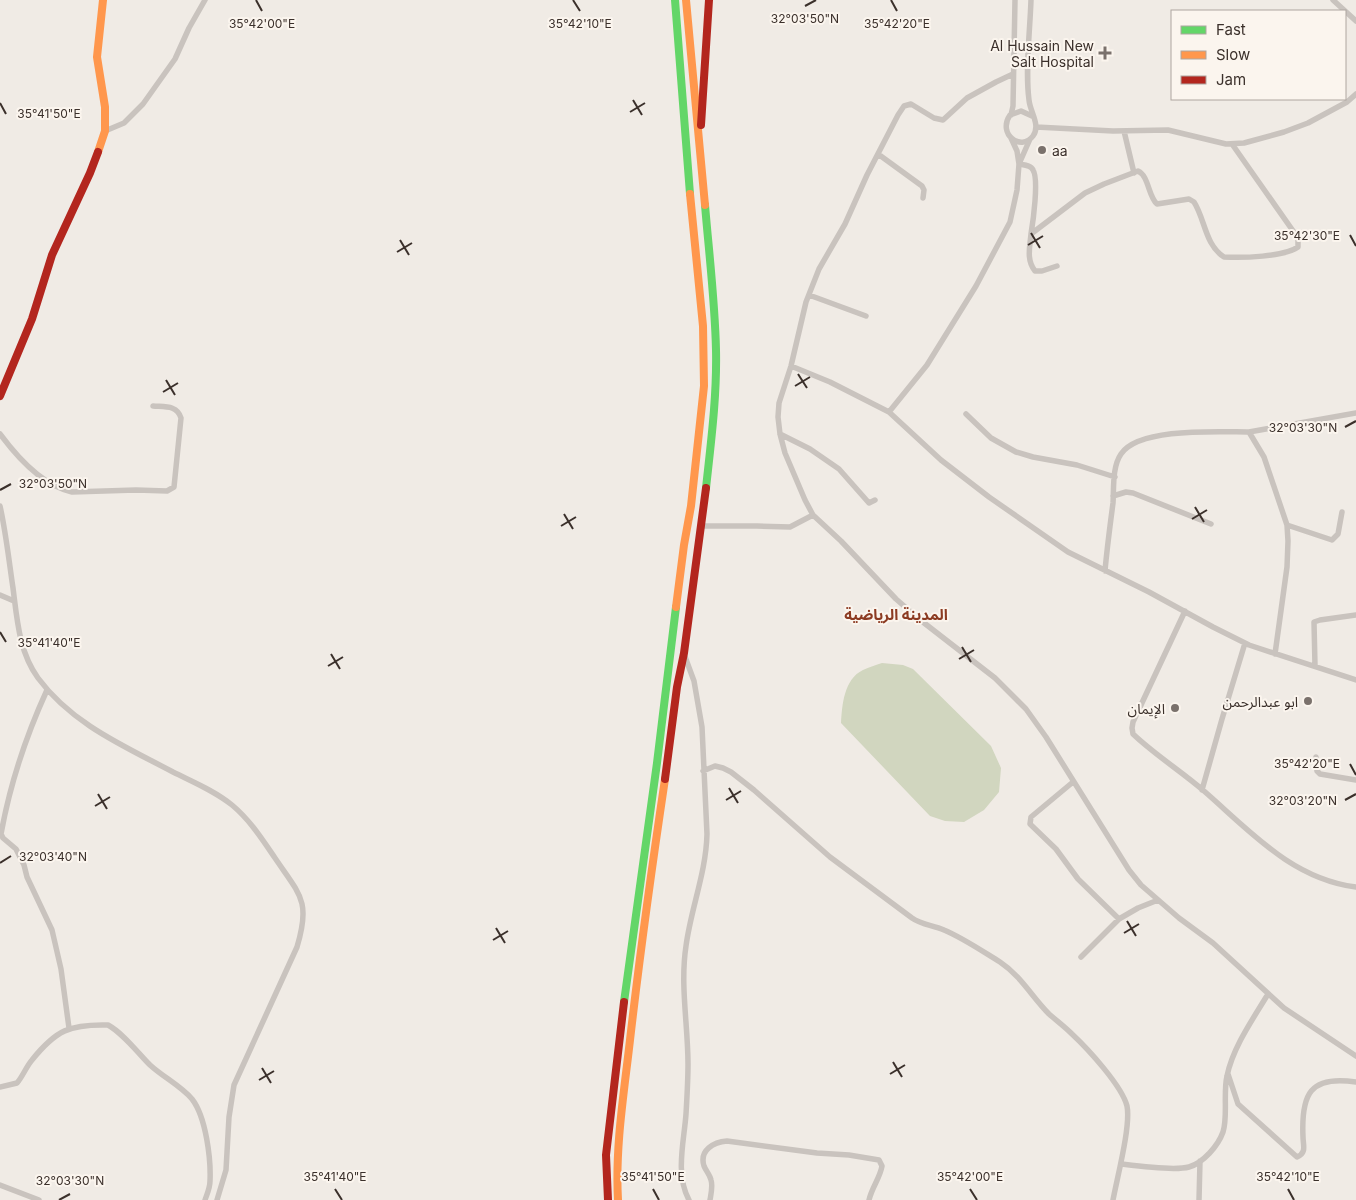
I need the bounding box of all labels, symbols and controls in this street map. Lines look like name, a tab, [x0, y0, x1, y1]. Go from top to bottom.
legend	[1171, 10, 1346, 100]
text: 32°03'50"N	[771, 11, 839, 26]
text: 35°42'00"E	[229, 16, 295, 31]
text: 35°42'10"E	[548, 16, 612, 31]
text: 35°42'20"E	[864, 16, 930, 31]
text: Fast	[1216, 20, 1246, 39]
place label: Al Hussain New Salt Hospital	[990, 37, 1094, 70]
text: Slow	[1216, 45, 1250, 64]
marker: Al Hussain New Salt Hospital	[1098, 46, 1112, 60]
text: Jam	[1216, 70, 1246, 89]
text: 35°41'50"E	[17, 106, 81, 121]
place label: aa	[1052, 142, 1068, 159]
marker: aa	[1036, 144, 1048, 156]
text: 35°42'30"E	[1274, 228, 1340, 243]
text: 32°03'30"N	[1269, 420, 1337, 435]
text: 32°03'50"N	[19, 476, 87, 491]
district label: المدينة الرياضية	[844, 605, 948, 624]
text: 35°41'40"E	[18, 635, 81, 650]
place label: ابو عبدالرحمن	[1223, 693, 1298, 711]
marker: ابو عبدالرحمن	[1302, 695, 1314, 707]
place label: الإيمان	[1128, 700, 1165, 719]
marker: الإيمان	[1169, 702, 1181, 714]
text: 35°42'20"E	[1274, 756, 1340, 771]
text: 32°03'20"N	[1269, 793, 1337, 808]
text: 32°03'40"N	[19, 849, 87, 864]
text: 35°41'40"E	[304, 1169, 367, 1184]
text: 35°41'50"E	[621, 1169, 685, 1184]
text: 35°42'00"E	[937, 1169, 1003, 1184]
text: 35°42'10"E	[1256, 1169, 1320, 1184]
text: 32°03'30"N	[36, 1173, 104, 1188]

